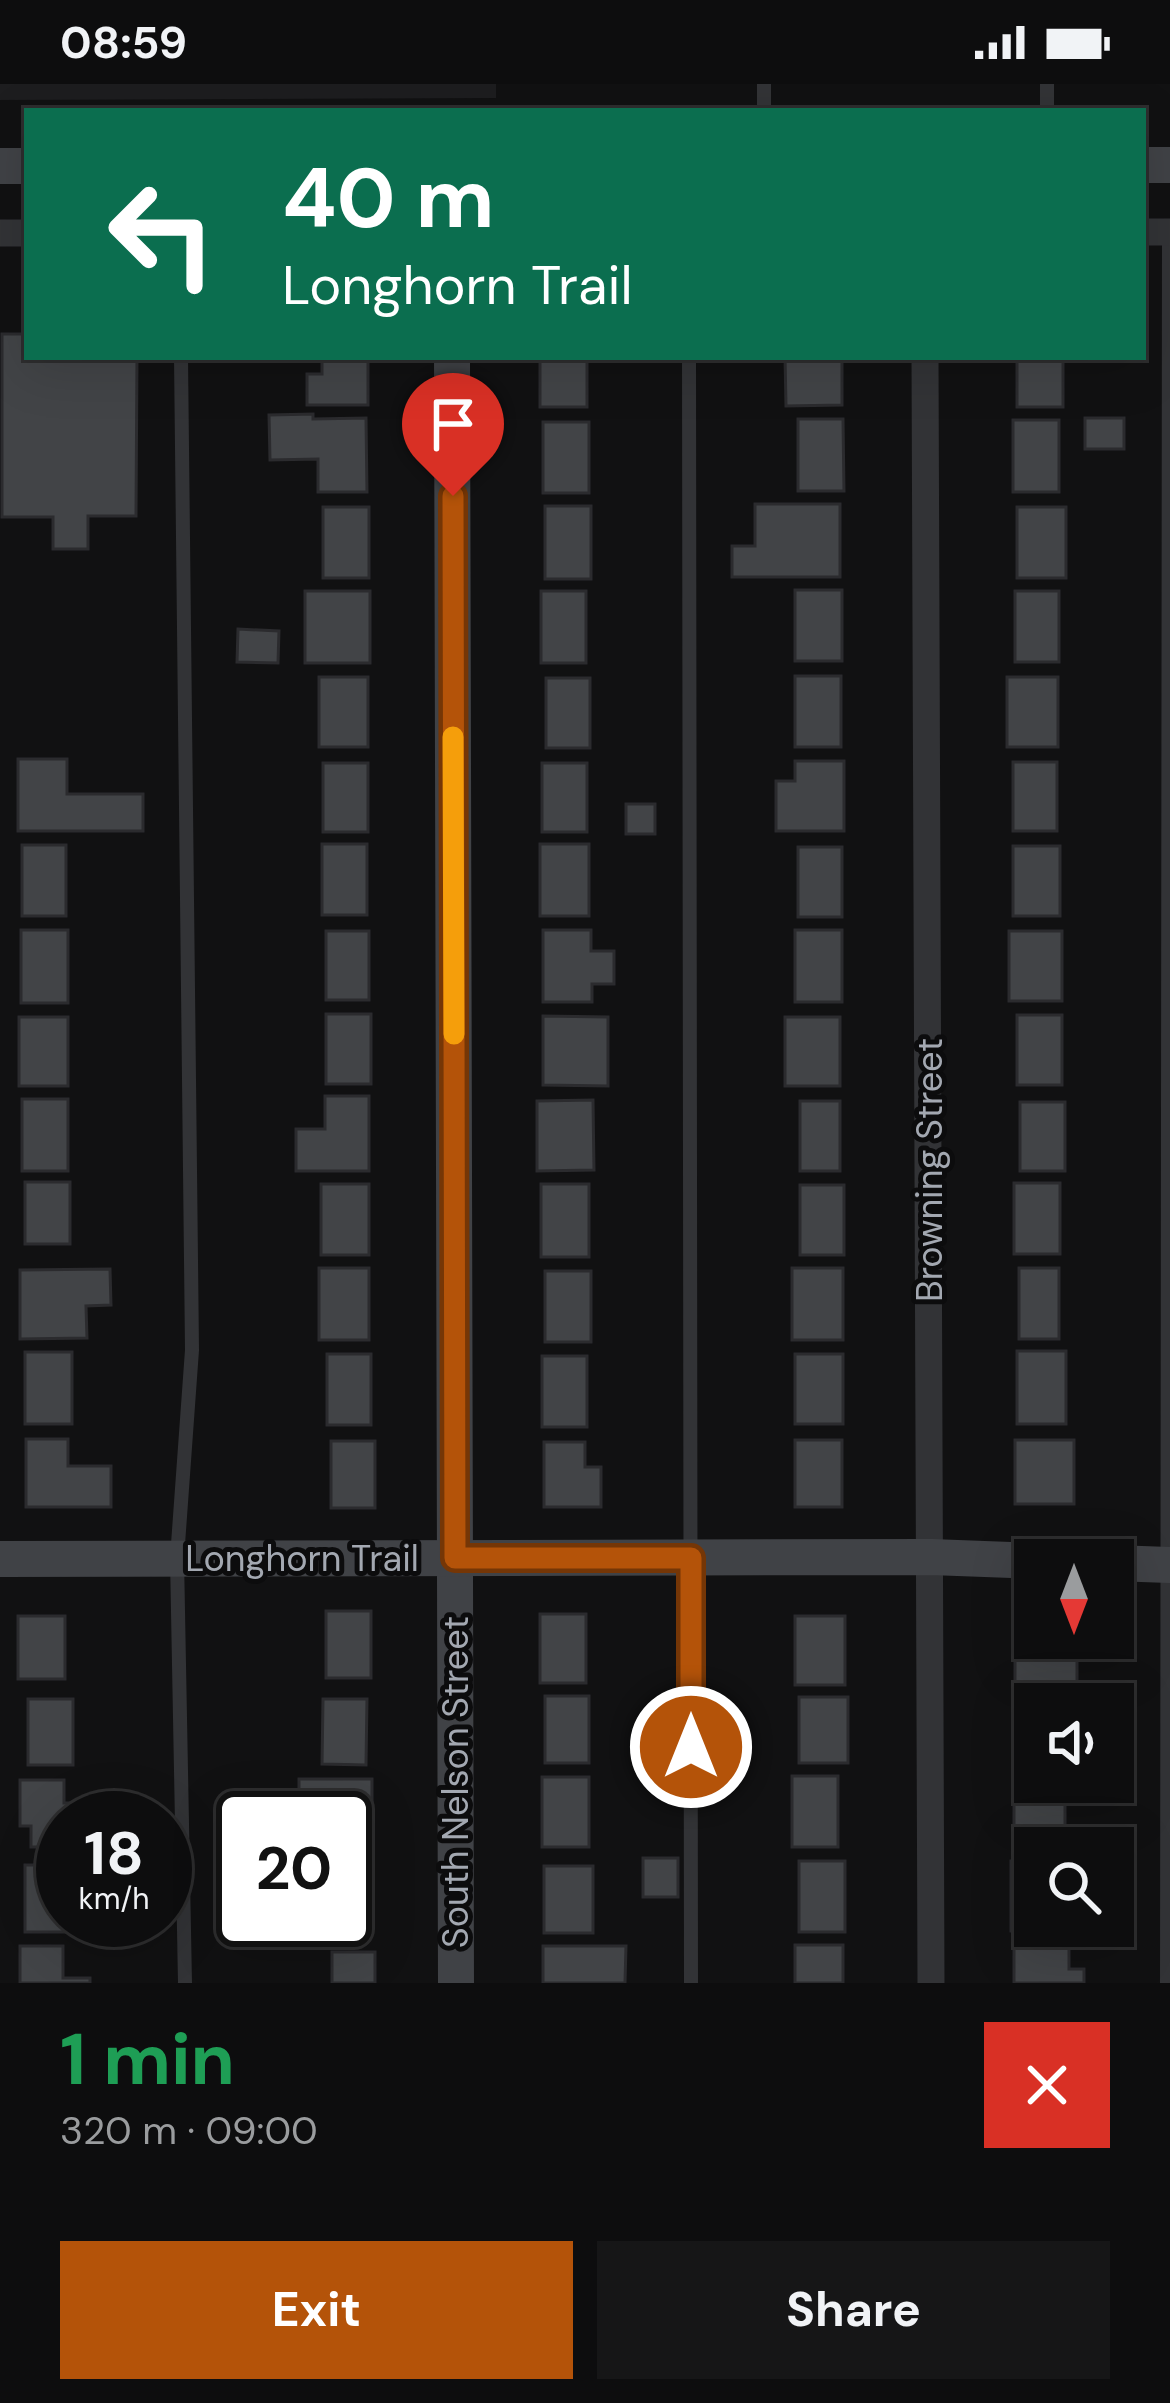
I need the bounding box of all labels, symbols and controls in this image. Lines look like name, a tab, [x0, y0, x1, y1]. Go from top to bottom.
text: 08:59	[60, 13, 187, 72]
text: 40 m	[282, 144, 495, 253]
icon: left	[84, 156, 240, 312]
text: Longhorn Trail	[282, 250, 632, 321]
pin	[402, 373, 504, 496]
icon: arrive	[420, 391, 486, 457]
street label: Browning Street	[906, 1038, 953, 1302]
street label: Longhorn Trail	[185, 1535, 419, 1582]
north arrow	[1014, 1539, 1134, 1659]
map controls	[1014, 1539, 1134, 1947]
street label: South Nelson Street	[432, 1616, 479, 1948]
button: sound	[1014, 1683, 1134, 1803]
position arrow	[628, 1684, 754, 1810]
speed limit sign: 20	[216, 1791, 372, 1947]
text: 18	[84, 1814, 144, 1893]
button: search	[1014, 1827, 1134, 1947]
text: km/h	[79, 1879, 149, 1918]
text: 1 min	[60, 2013, 235, 2106]
button: close	[984, 2022, 1110, 2148]
text: 320 m · 09:00	[60, 2105, 318, 2156]
button: Exit	[60, 2241, 573, 2379]
button: Share	[597, 2241, 1110, 2379]

